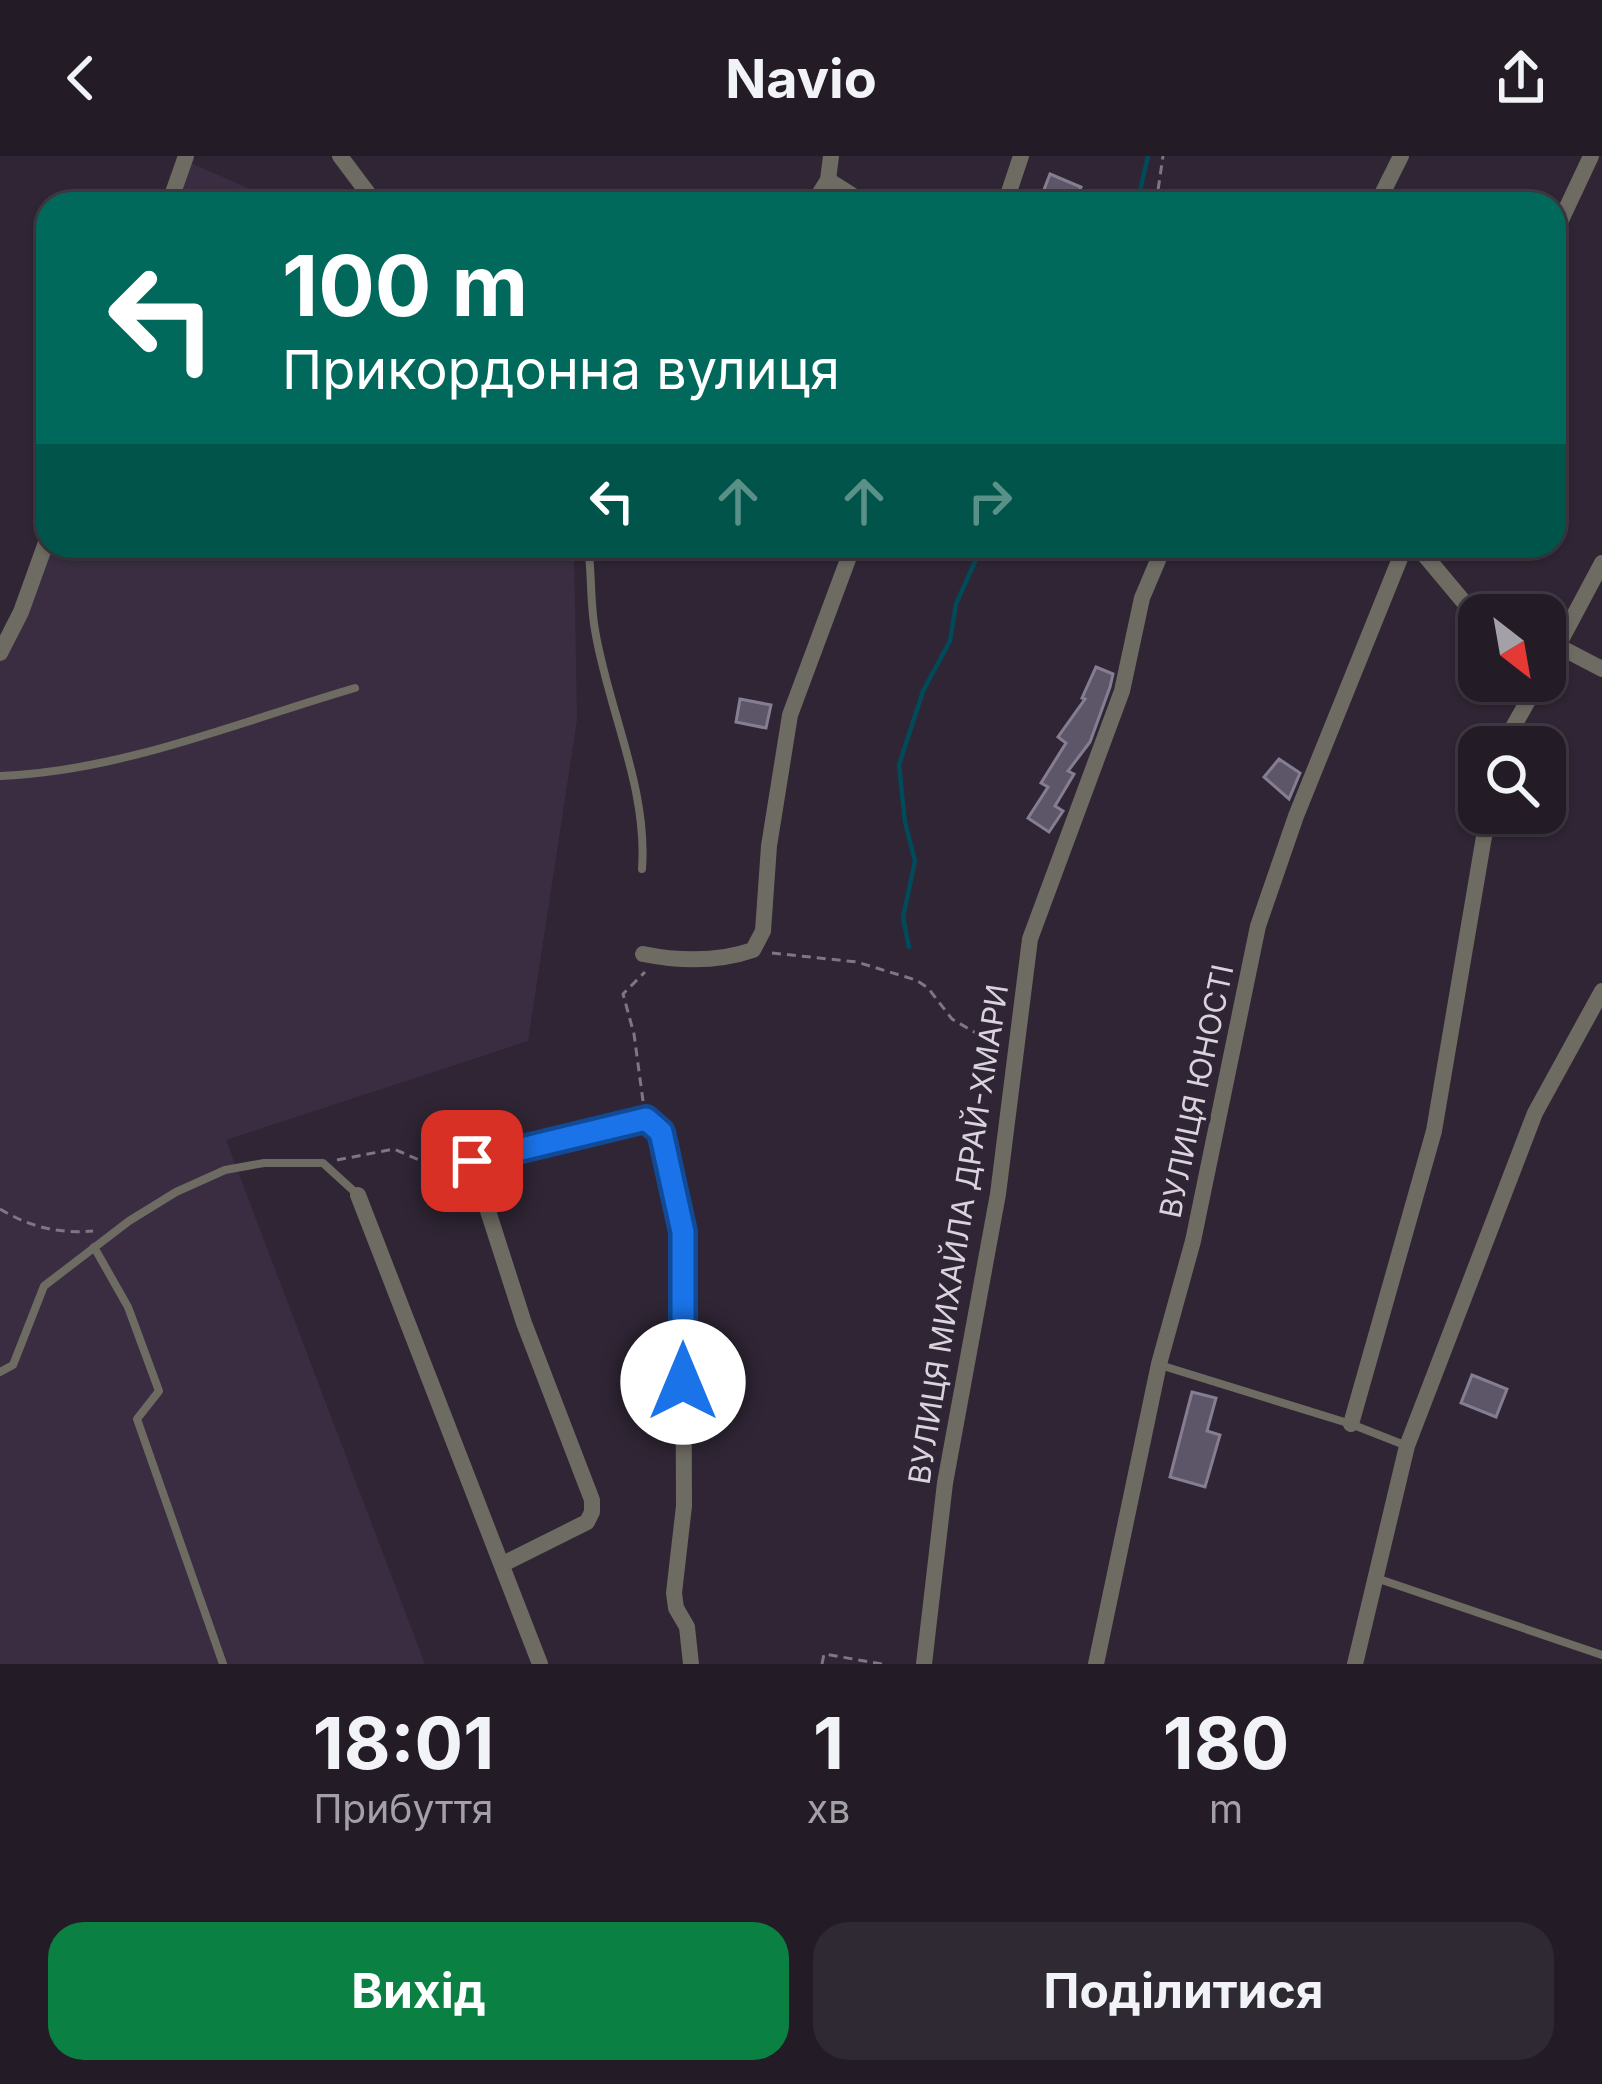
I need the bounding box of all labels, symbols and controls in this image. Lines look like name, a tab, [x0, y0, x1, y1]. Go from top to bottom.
icon: back	[48, 45, 114, 111]
icon: share	[1488, 45, 1554, 111]
text: Navio	[725, 46, 877, 111]
text: 100 m	[282, 235, 528, 336]
icon: left	[84, 240, 240, 396]
text: Прикордонна вулиця	[282, 337, 840, 402]
icon: left	[579, 468, 645, 534]
icon: ahead	[705, 468, 771, 534]
icon: ahead	[831, 468, 897, 534]
icon: right	[957, 468, 1023, 534]
north arrow	[1458, 594, 1566, 702]
map controls	[1458, 594, 1566, 834]
button: search	[1458, 726, 1566, 834]
street label: ВУЛИЦЯ ЮНОСТІ	[1152, 961, 1240, 1221]
street label: ВУЛИЦЯ МИХАЙЛА ДРАЙ-ХМАРИ	[901, 982, 1015, 1486]
pin	[421, 1110, 523, 1212]
icon: arrive	[439, 1128, 505, 1194]
position arrow	[620, 1319, 746, 1445]
text: 18:01	[313, 1699, 494, 1786]
text: 1	[813, 1699, 844, 1786]
text: 180	[1163, 1699, 1289, 1786]
text: Прибуття	[313, 1785, 493, 1832]
text: хв	[807, 1785, 850, 1832]
text: m	[1209, 1785, 1243, 1832]
button: Вихід	[48, 1922, 789, 2060]
button: Поділитися	[813, 1922, 1554, 2060]

